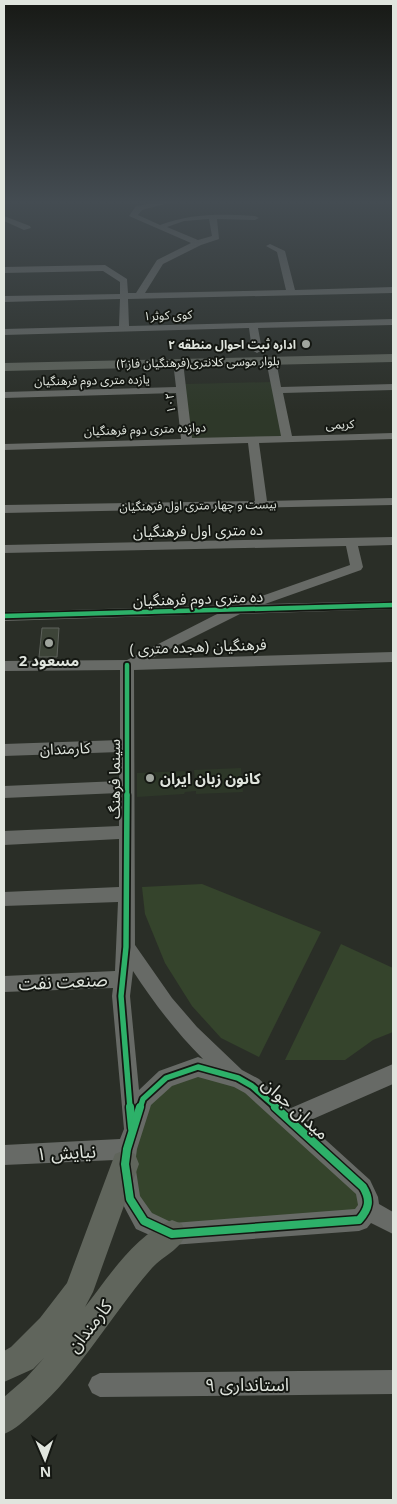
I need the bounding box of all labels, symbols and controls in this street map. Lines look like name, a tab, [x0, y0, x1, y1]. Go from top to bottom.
street label: کوی کوثر۱	[143, 306, 194, 324]
place label: اداره ثبت احوال منطقه ۲	[168, 336, 296, 353]
marker: اداره ثبت احوال منطقه ۲	[300, 338, 312, 350]
street label: بلوار موسی کلانتری(فرهنگیان فاز۲)	[116, 352, 280, 372]
street label: یازده متری دوم فرهنگیان	[34, 370, 150, 391]
street label: ۱۰۲	[160, 392, 180, 414]
street label: کریمی	[325, 415, 356, 433]
street label: دوازده متری دوم فرهنگیان	[84, 418, 207, 441]
street label: بیست و چهار متری اول فرهنگیان	[119, 495, 277, 515]
street label: ده متری اول فرهنگیان	[133, 519, 263, 541]
street label: ده متری دوم فرهنگیان	[132, 586, 264, 612]
street label: فرهنگیان (هجده متری )	[129, 634, 267, 658]
marker: مسعود 2	[43, 637, 55, 649]
place label: مسعود 2	[19, 650, 79, 670]
street label: کارمندان	[40, 737, 91, 759]
street label: سینما فرهنگ	[104, 739, 124, 819]
place label: کانون زبان ایران	[160, 768, 261, 788]
marker: کانون زبان ایران	[144, 772, 156, 784]
street label: صنعت نفت	[18, 967, 108, 995]
street label: میدان جوان	[257, 1071, 335, 1145]
street label: نیایش ۱	[35, 1138, 97, 1166]
street label: کارمندان	[61, 1294, 117, 1357]
street label: استانداری ۹	[205, 1372, 289, 1396]
north arrow	[20, 1434, 70, 1484]
text: N	[39, 1463, 51, 1482]

